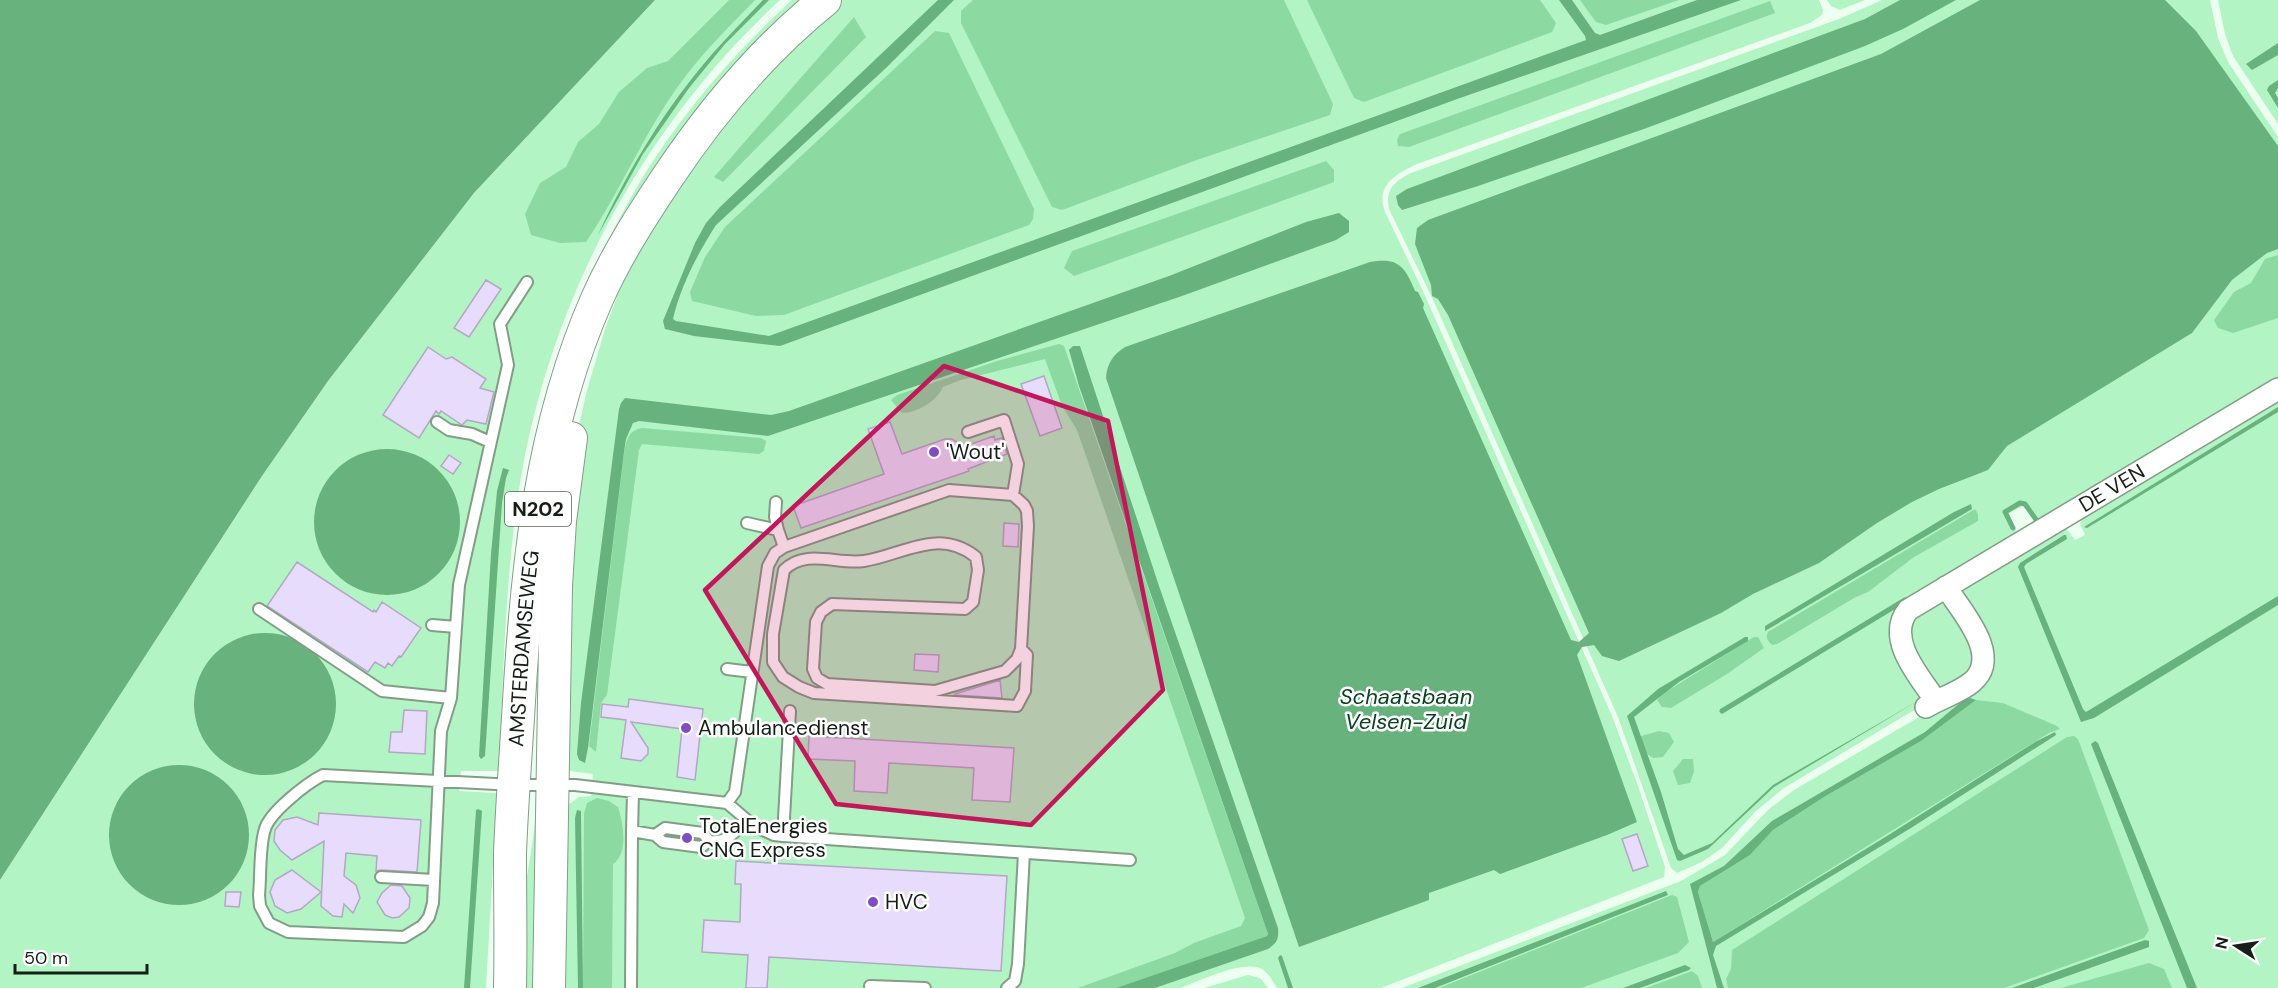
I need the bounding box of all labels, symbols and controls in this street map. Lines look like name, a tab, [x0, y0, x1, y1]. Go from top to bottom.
place label: 'Wout'	[946, 438, 1005, 466]
marker: 'Wout'	[927, 445, 941, 459]
street label: DE VEN	[2074, 458, 2150, 519]
road number: N202	[505, 492, 571, 526]
street label: AMSTERDAMSEWEG	[502, 549, 546, 748]
water label: Schaatsbaan Velsen-Zuid	[1340, 682, 1472, 736]
place label: Ambulancedienst	[698, 714, 868, 742]
marker: Ambulancedienst	[679, 721, 693, 735]
place label: TotalEnergies CNG Express	[699, 812, 828, 864]
marker: TotalEnergies CNG Express	[680, 831, 694, 845]
place label: HVC	[885, 888, 928, 916]
marker: HVC	[866, 895, 880, 909]
north arrow	[2206, 916, 2266, 976]
text: N	[2210, 935, 2233, 951]
scale bar	[15, 937, 147, 975]
text: 50 m	[24, 946, 68, 970]

